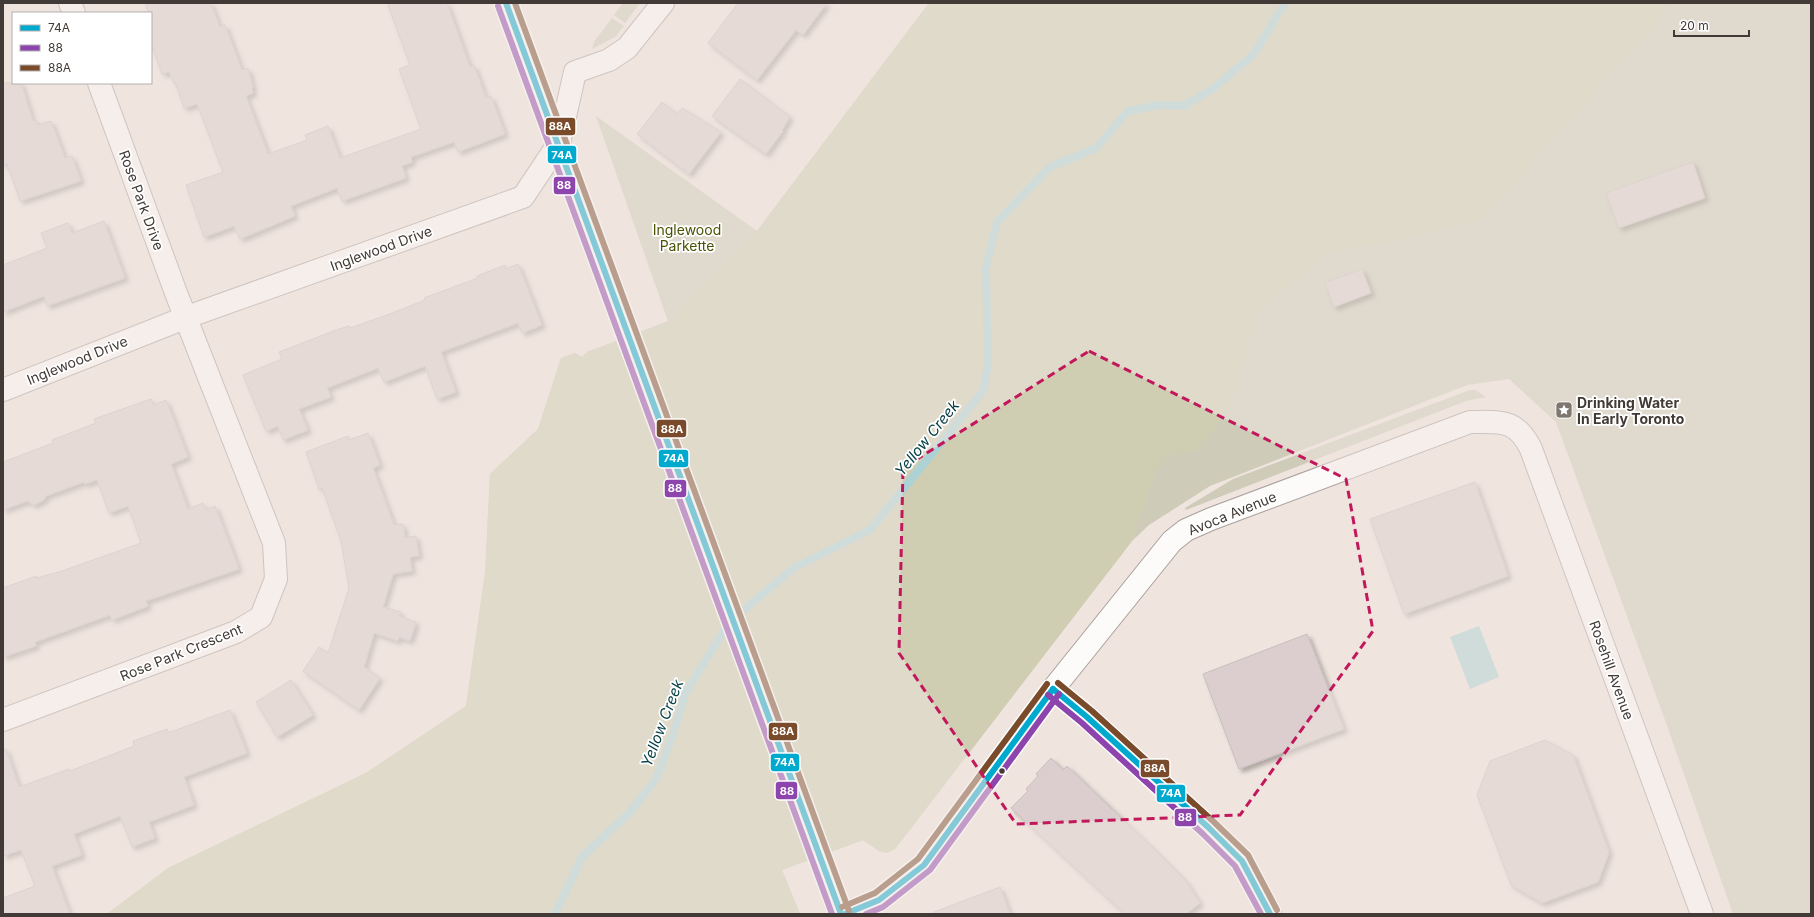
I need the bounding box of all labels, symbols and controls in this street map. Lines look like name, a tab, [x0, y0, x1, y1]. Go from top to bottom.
legend	[12, 12, 152, 84]
scale bar	[1674, 12, 1749, 38]
text: 20 m	[1680, 18, 1709, 33]
text: 74A	[48, 20, 70, 35]
text: 88	[48, 40, 63, 55]
text: 88A	[48, 60, 71, 75]
line badge: 88A	[545, 117, 576, 136]
text: 88A	[549, 119, 571, 133]
line badge: 74A	[547, 145, 577, 164]
street label: Rose Park Drive	[116, 148, 168, 252]
text: 74A	[551, 148, 573, 162]
line badge: 88	[553, 176, 576, 195]
text: 88	[557, 178, 571, 192]
park label: Inglewood Parkette	[653, 221, 721, 254]
street label: Inglewood Drive	[328, 222, 434, 274]
street label: Inglewood Drive	[24, 332, 130, 388]
place label: Drinking Water In Early Toronto	[1577, 394, 1685, 427]
water label: Yellow Creek	[891, 396, 964, 480]
place icon: Drinking Water In Early Toronto	[1554, 400, 1574, 420]
line badge: 88A	[656, 419, 687, 438]
text: 88A	[661, 422, 683, 436]
line badge: 74A	[658, 449, 689, 468]
text: 74A	[663, 451, 685, 465]
line badge: 88	[664, 479, 687, 498]
text: 88	[668, 481, 682, 495]
street label: Avoca Avenue	[1185, 488, 1279, 538]
street label: Rosehill Avenue	[1586, 618, 1638, 722]
street label: Rose Park Crescent	[117, 620, 245, 684]
water label: Yellow Creek	[637, 676, 688, 769]
line badge: 88A	[768, 722, 798, 741]
text: 88A	[772, 724, 794, 738]
line badge: 74A	[770, 753, 800, 772]
text: 74A	[774, 755, 796, 769]
line badge: 88A	[1140, 759, 1170, 778]
text: 88A	[1144, 761, 1166, 775]
unlabelled marker	[997, 766, 1007, 776]
line badge: 88	[775, 781, 798, 800]
text: 88	[780, 784, 794, 798]
line badge: 74A	[1156, 784, 1186, 803]
text: 74A	[1160, 786, 1182, 800]
line badge: 88	[1174, 808, 1197, 827]
text: 88	[1178, 810, 1192, 824]

